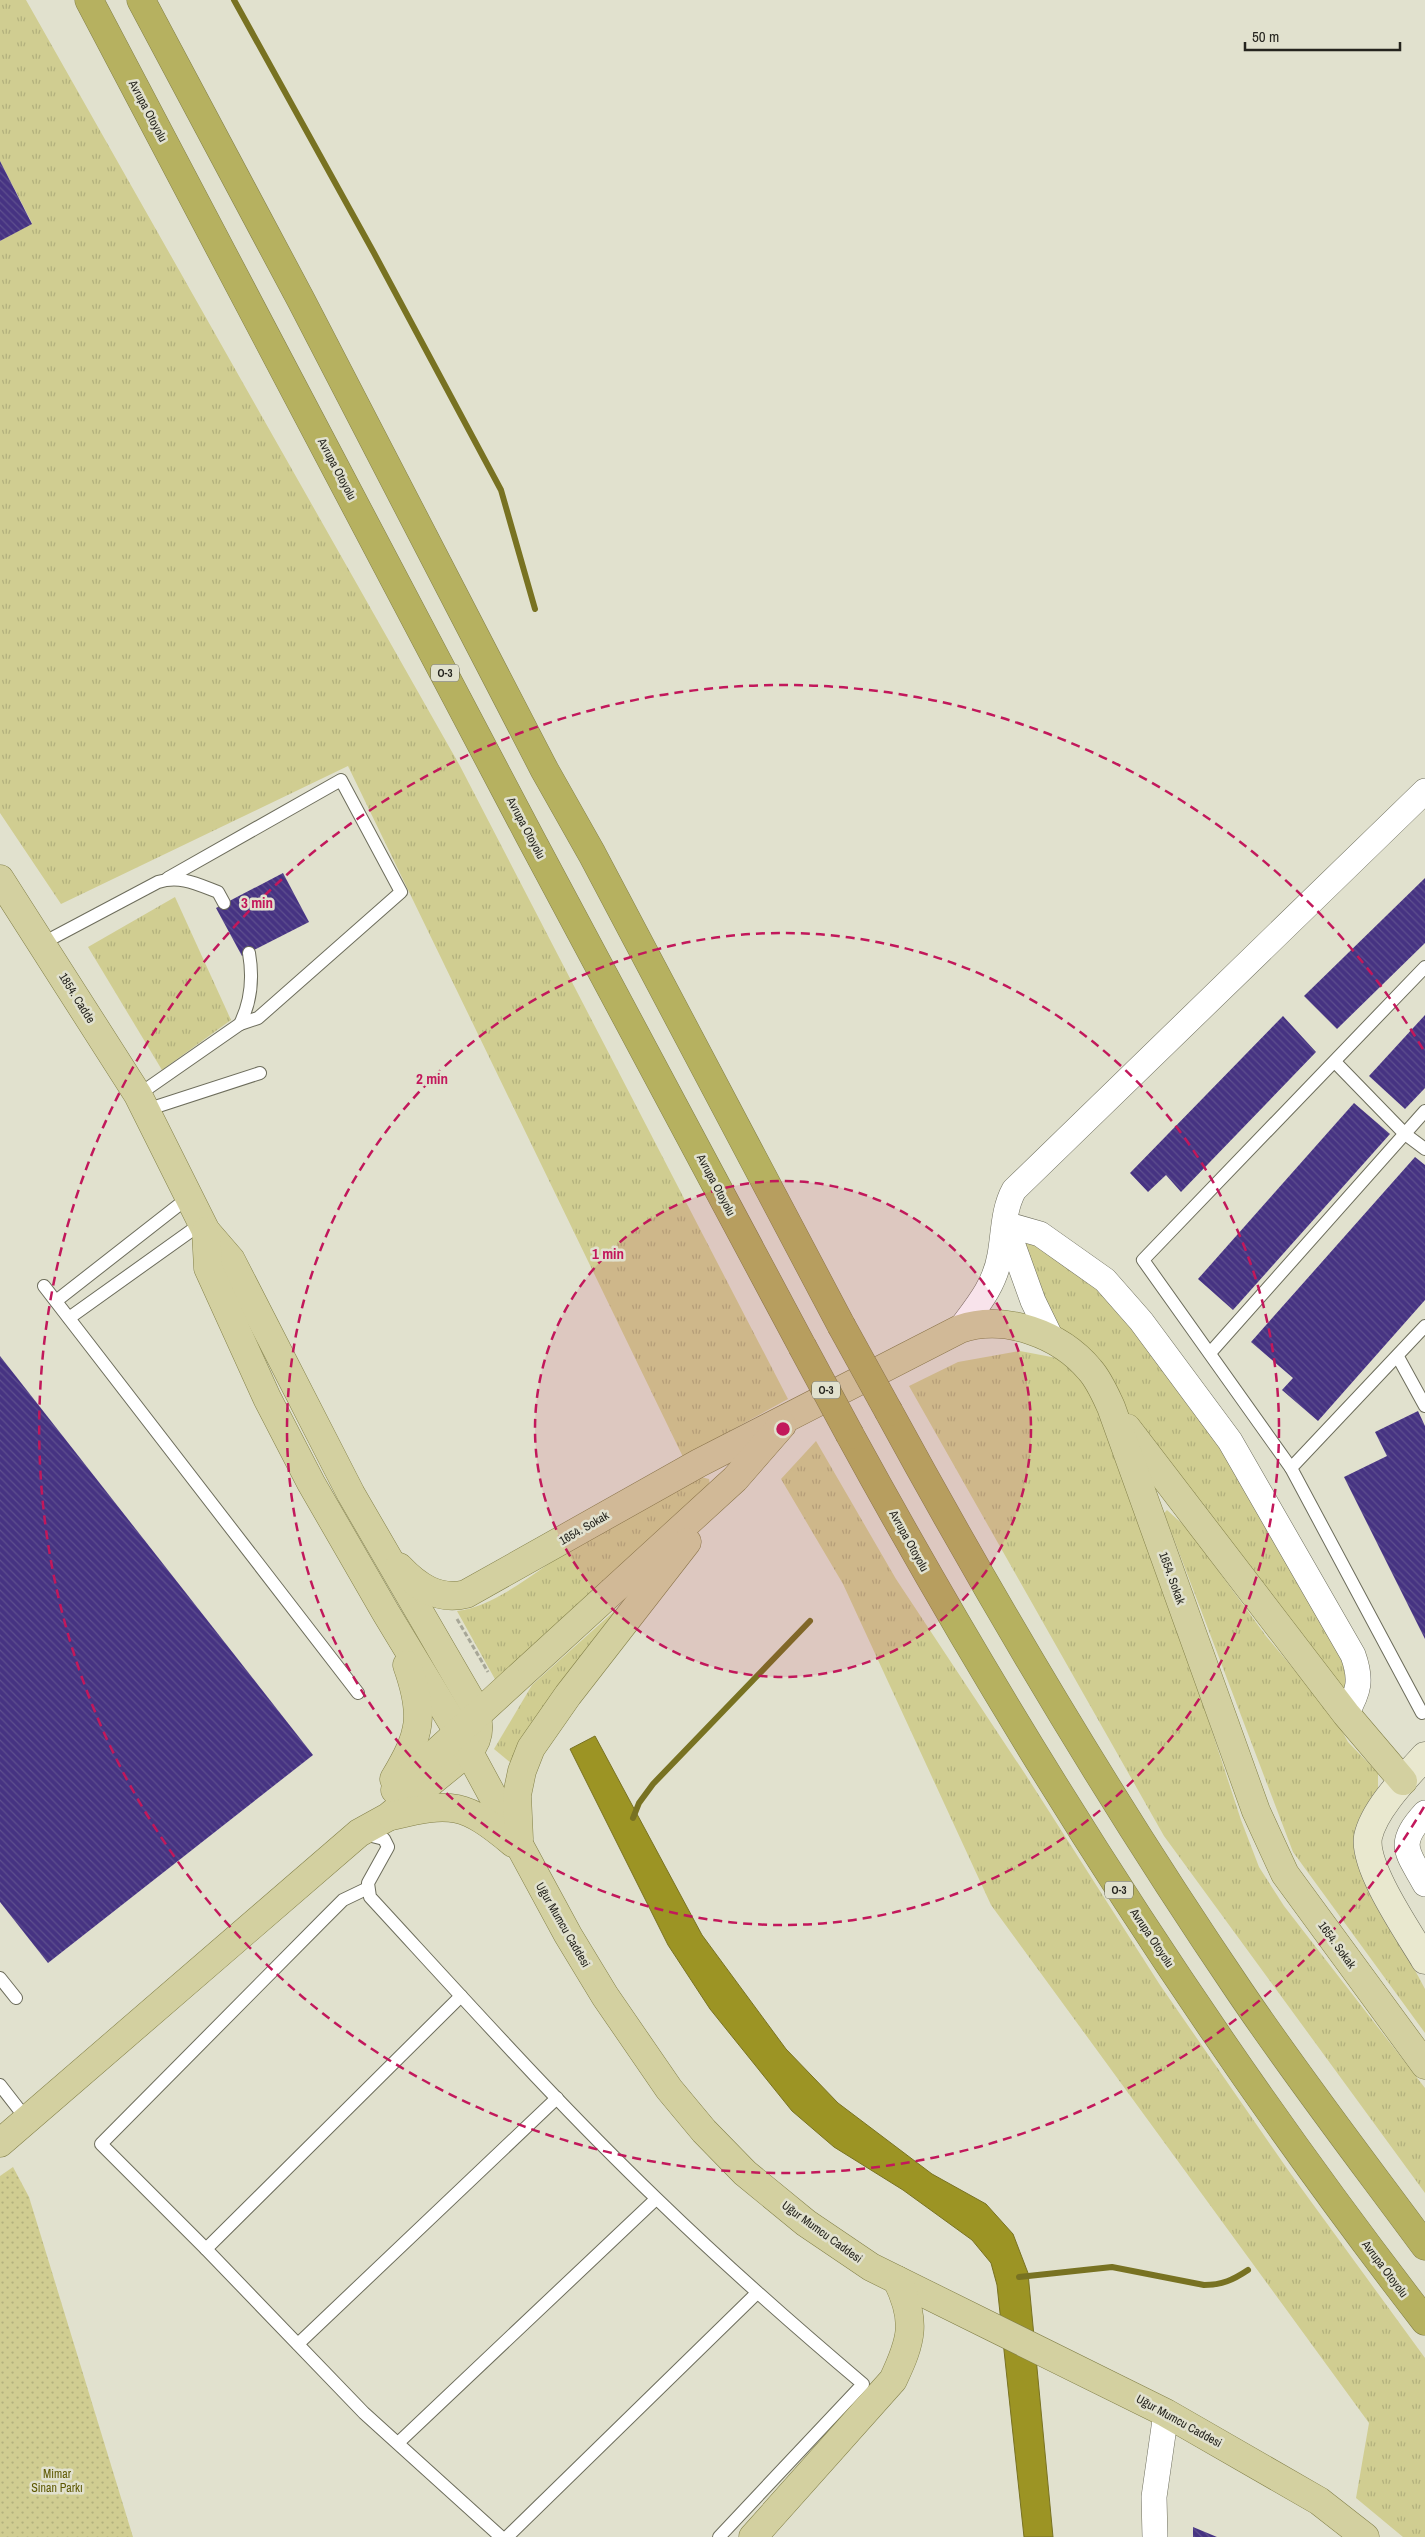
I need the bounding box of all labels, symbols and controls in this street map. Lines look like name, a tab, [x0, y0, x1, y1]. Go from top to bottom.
scale bar	[1245, 20, 1400, 52]
text: 50 m	[1252, 26, 1279, 47]
street label: Avrupa Otoyolu	[125, 76, 171, 145]
street label: Avrupa Otoyolu	[314, 434, 360, 503]
road number: O-3	[431, 664, 459, 681]
street label: Avrupa Otoyolu	[503, 793, 549, 862]
text: 3 min	[241, 892, 273, 913]
street label: 1854. Cadde	[55, 970, 99, 1026]
text: 2 min	[416, 1068, 448, 1089]
street label: Avrupa Otoyolu	[693, 1150, 739, 1219]
text: 1 min	[592, 1243, 624, 1264]
road number: O-3	[812, 1382, 840, 1398]
centre of rings	[774, 1420, 792, 1438]
street label: 1654. Sokak	[556, 1507, 612, 1549]
street label: Avrupa Otoyolu	[885, 1507, 932, 1574]
street label: 1654. Sokak	[1155, 1550, 1189, 1607]
street label: Uğur Mumcu Caddesi	[532, 1880, 594, 1970]
road number: O-3	[1105, 1882, 1133, 1898]
street label: Avrupa Otoyolu	[1126, 1905, 1178, 1971]
street label: 1654. Sokak	[1314, 1918, 1360, 1972]
street label: Uğur Mumcu Caddesi	[779, 2197, 865, 2267]
street label: Avrupa Otoyolu	[1358, 2236, 1412, 2301]
street label: Uğur Mumcu Caddesi	[1133, 2391, 1225, 2451]
park label: Mimar Sinan Parkı	[31, 2466, 83, 2496]

